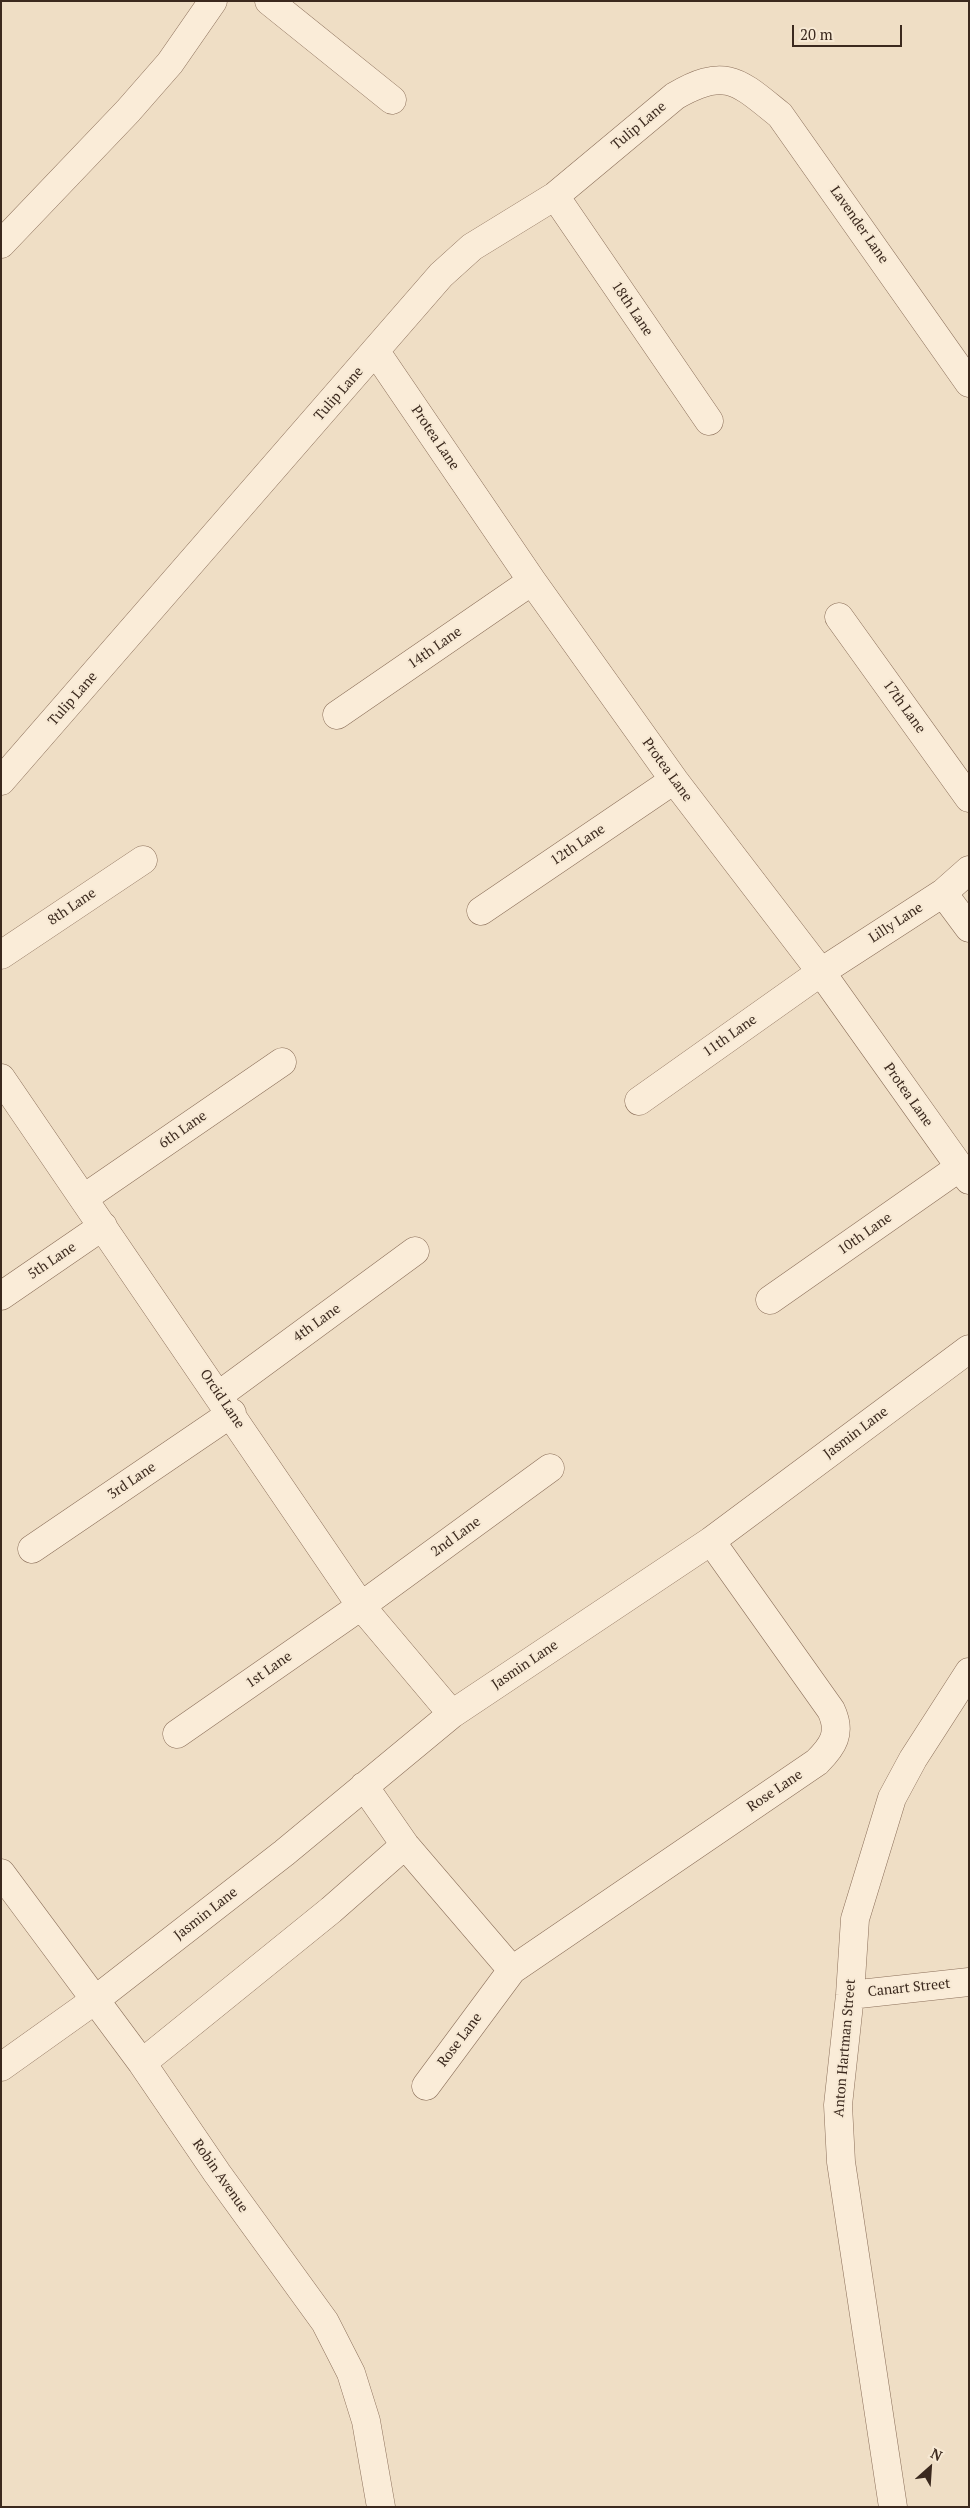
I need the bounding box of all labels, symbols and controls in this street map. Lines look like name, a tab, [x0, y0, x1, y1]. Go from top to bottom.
scale bar	[795, 15, 905, 47]
text: 20 m	[800, 24, 833, 44]
street label: Tulip Lane	[608, 98, 670, 154]
street label: Lavender Lane	[826, 183, 892, 267]
street label: 18th Lane	[608, 279, 656, 339]
street label: Tulip Lane	[311, 364, 367, 424]
street label: Protea Lane	[407, 403, 463, 473]
street label: 14th Lane	[405, 623, 465, 673]
street label: Tulip Lane	[45, 669, 101, 729]
street label: 17th Lane	[879, 677, 929, 737]
street label: Protea Lane	[638, 735, 696, 805]
street label: 12th Lane	[548, 821, 608, 869]
street label: 8th Lane	[45, 885, 99, 929]
street label: Lilly Lane	[866, 899, 926, 947]
street label: 11th Lane	[700, 1011, 760, 1061]
street label: Protea Lane	[880, 1060, 936, 1130]
street label: 6th Lane	[156, 1108, 210, 1152]
street label: 10th Lane	[835, 1209, 895, 1259]
street label: 5th Lane	[25, 1239, 79, 1283]
street label: 4th Lane	[290, 1300, 344, 1346]
street label: Orcid Lane	[196, 1366, 248, 1432]
street label: Jasmin Lane	[821, 1403, 891, 1463]
street label: 3rd Lane	[105, 1459, 159, 1503]
street label: 2nd Lane	[428, 1513, 484, 1561]
street label: Jasmin Lane	[489, 1637, 561, 1693]
street label: 1st Lane	[243, 1648, 295, 1692]
street label: Rose Lane	[744, 1766, 806, 1816]
street label: Jasmin Lane	[171, 1884, 241, 1944]
street label: Canart Street	[867, 1975, 951, 2001]
street label: Anton Hartman Street	[831, 1978, 859, 2118]
street label: Rose Lane	[434, 2010, 486, 2070]
street label: Robin Avenue	[189, 2136, 251, 2216]
north arrow	[905, 2443, 955, 2493]
text: N	[928, 2443, 946, 2465]

